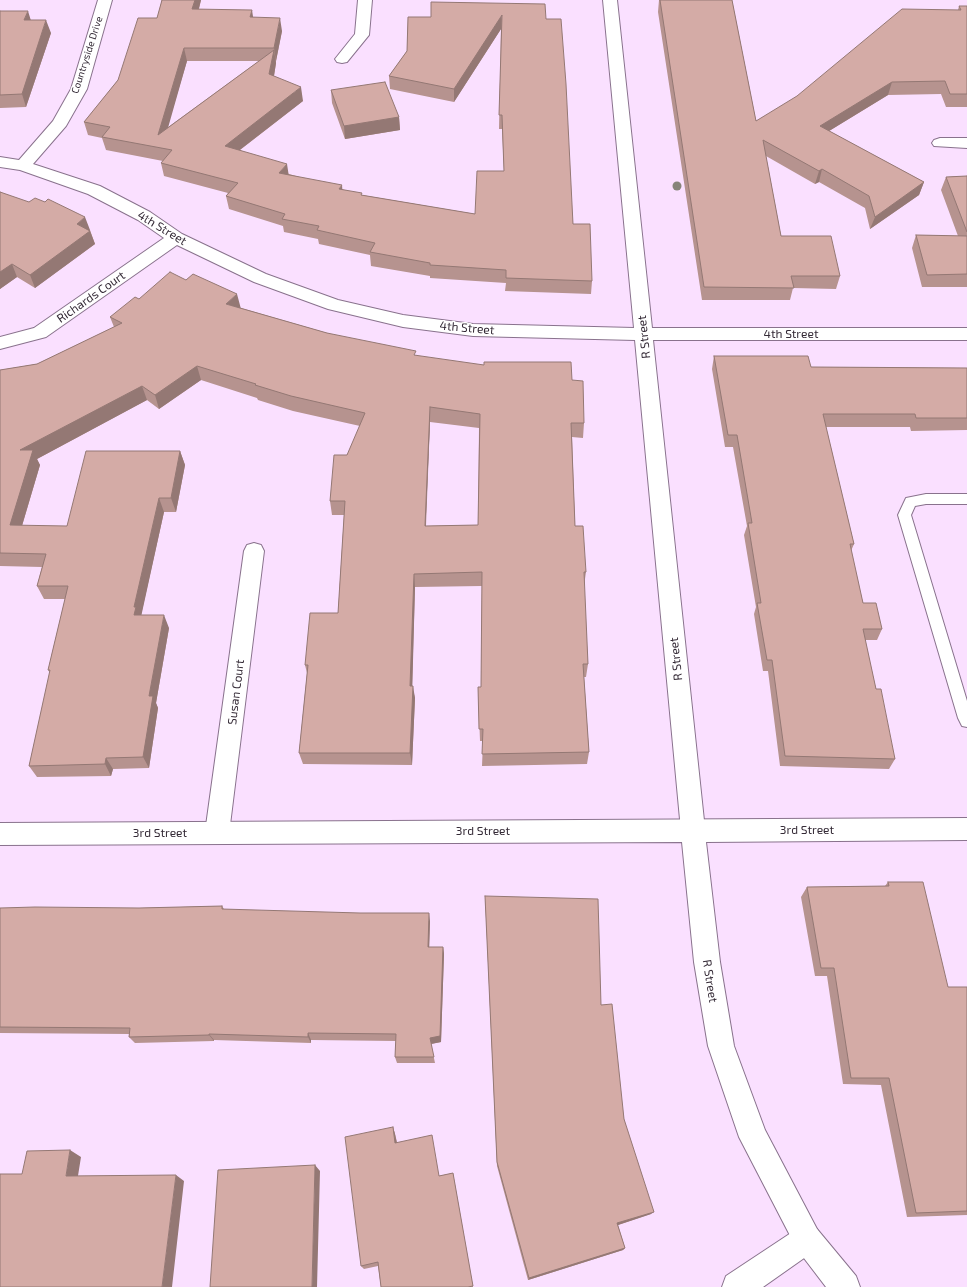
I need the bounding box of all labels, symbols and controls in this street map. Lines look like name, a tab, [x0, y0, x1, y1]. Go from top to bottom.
street label: Countryside Drive	[69, 15, 105, 95]
street label: 4th Street	[135, 208, 189, 248]
street label: Richards Court	[54, 268, 128, 326]
street label: R Street	[635, 315, 653, 359]
street label: 4th Street	[439, 318, 495, 338]
street label: 4th Street	[764, 327, 818, 341]
street label: R Street	[667, 637, 685, 681]
street label: Susan Court	[225, 658, 247, 726]
street label: 3rd Street	[780, 823, 834, 837]
street label: 3rd Street	[456, 824, 510, 838]
street label: 3rd Street	[133, 826, 187, 840]
street label: R Street	[699, 958, 721, 1004]

